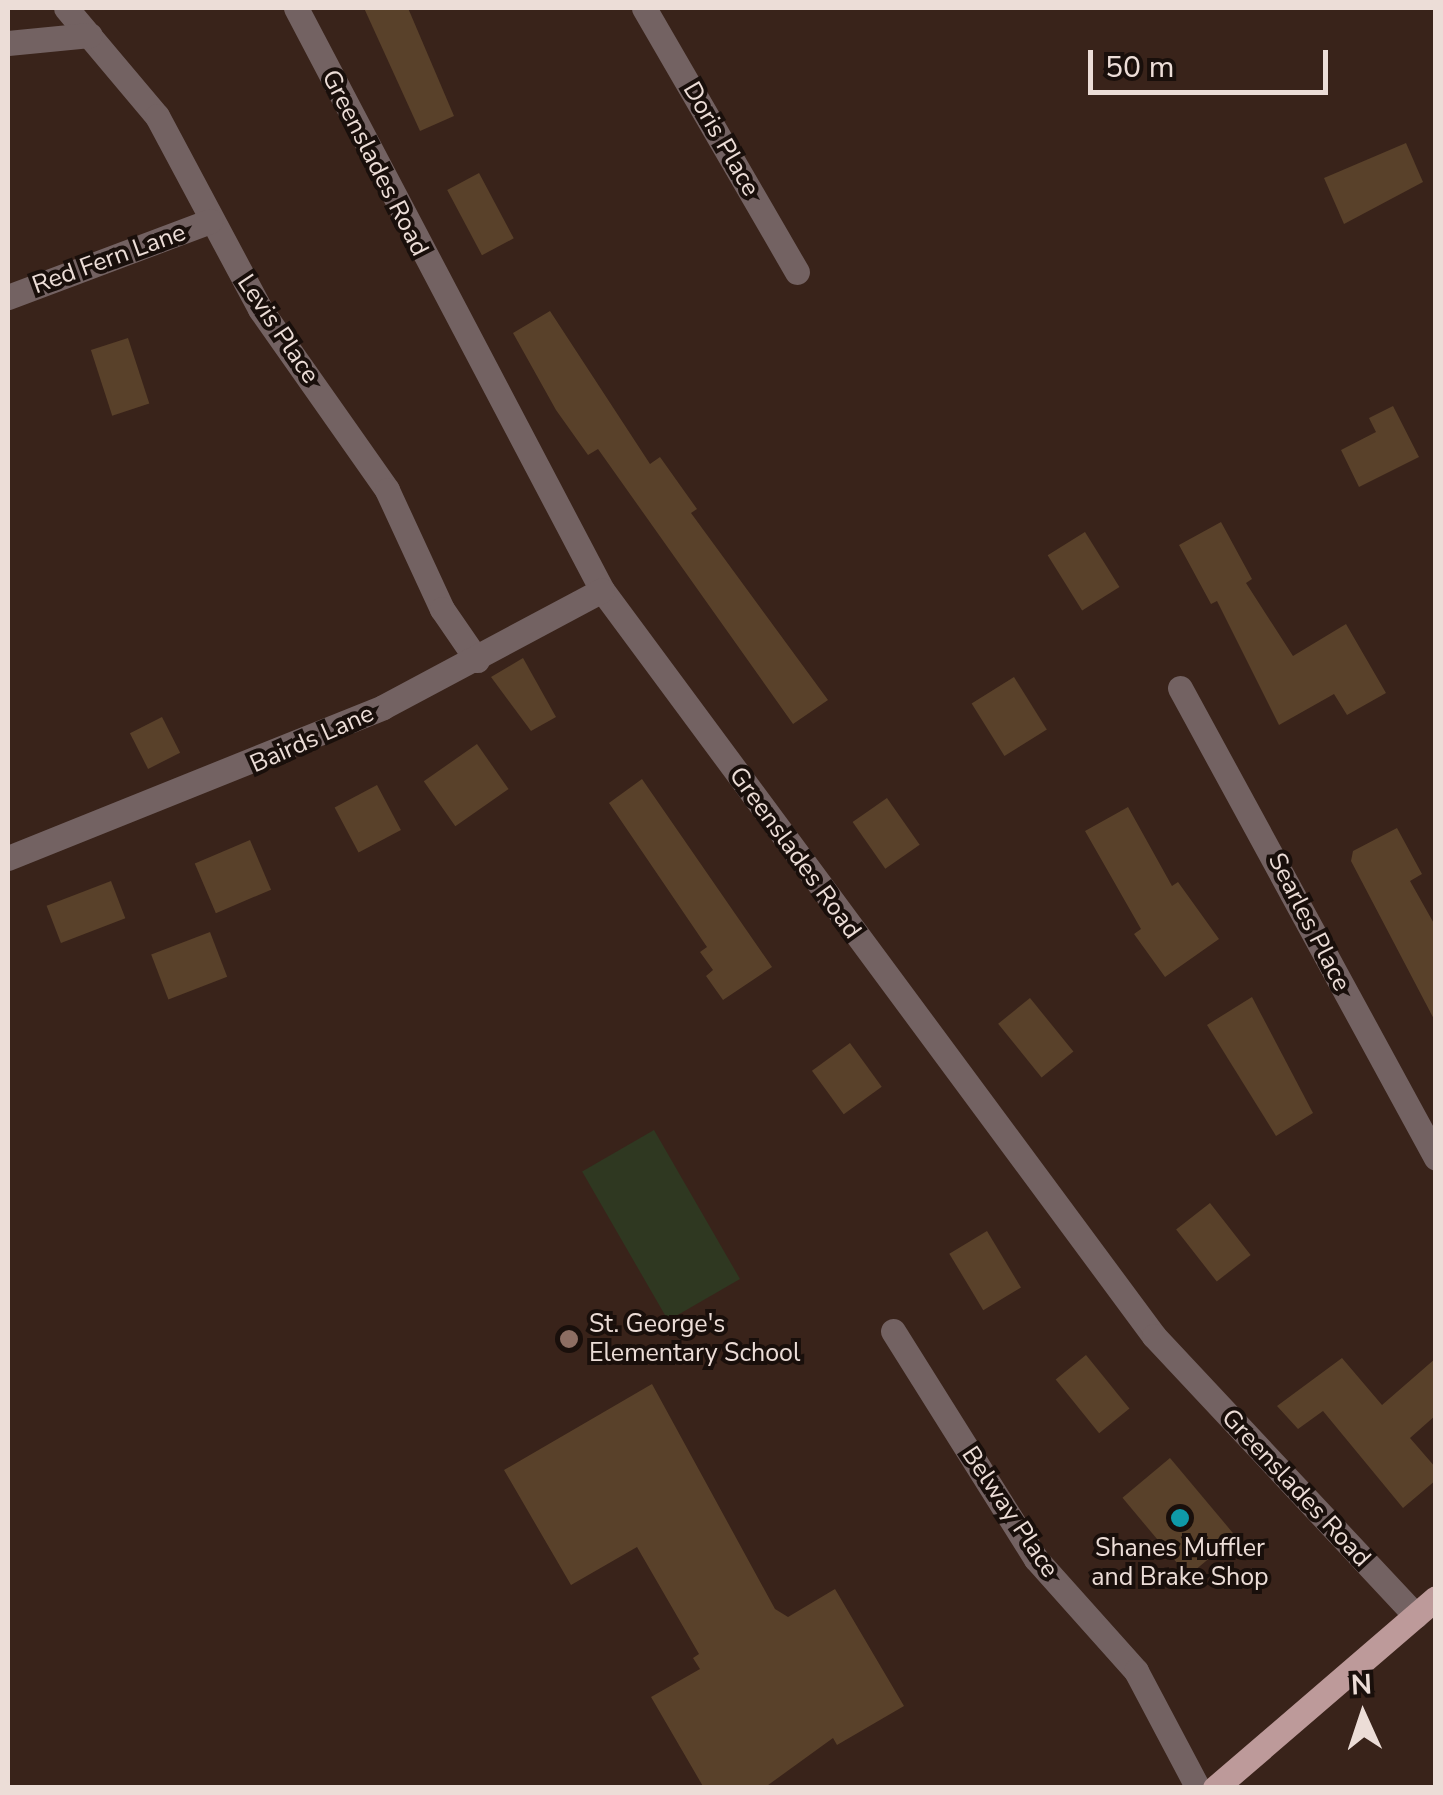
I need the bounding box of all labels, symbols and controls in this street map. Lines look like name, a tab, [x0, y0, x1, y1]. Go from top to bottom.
scale bar	[1093, 30, 1333, 92]
text: 50 m	[1105, 47, 1174, 88]
street label: Greenslades Road	[315, 65, 435, 261]
street label: Doris Place	[676, 77, 766, 201]
street label: Red Fern Lane	[28, 217, 190, 301]
street label: Levis Place	[231, 269, 325, 389]
street label: Bairds Lane	[246, 698, 378, 780]
street label: Greenslades Road	[723, 761, 867, 945]
street label: Searles Place	[1261, 848, 1357, 996]
place label: St. George's Elementary School	[589, 1310, 800, 1369]
marker: St. George's Elementary School	[558, 1328, 580, 1350]
street label: Greenslades Road	[1215, 1403, 1377, 1573]
street label: Belway Place	[955, 1441, 1065, 1583]
marker: Shanes Muffler and Brake Shop	[1169, 1507, 1191, 1529]
place label: Shanes Muffler and Brake Shop	[1091, 1534, 1269, 1593]
north arrow	[1313, 1665, 1413, 1765]
text: N	[1350, 1666, 1373, 1705]

